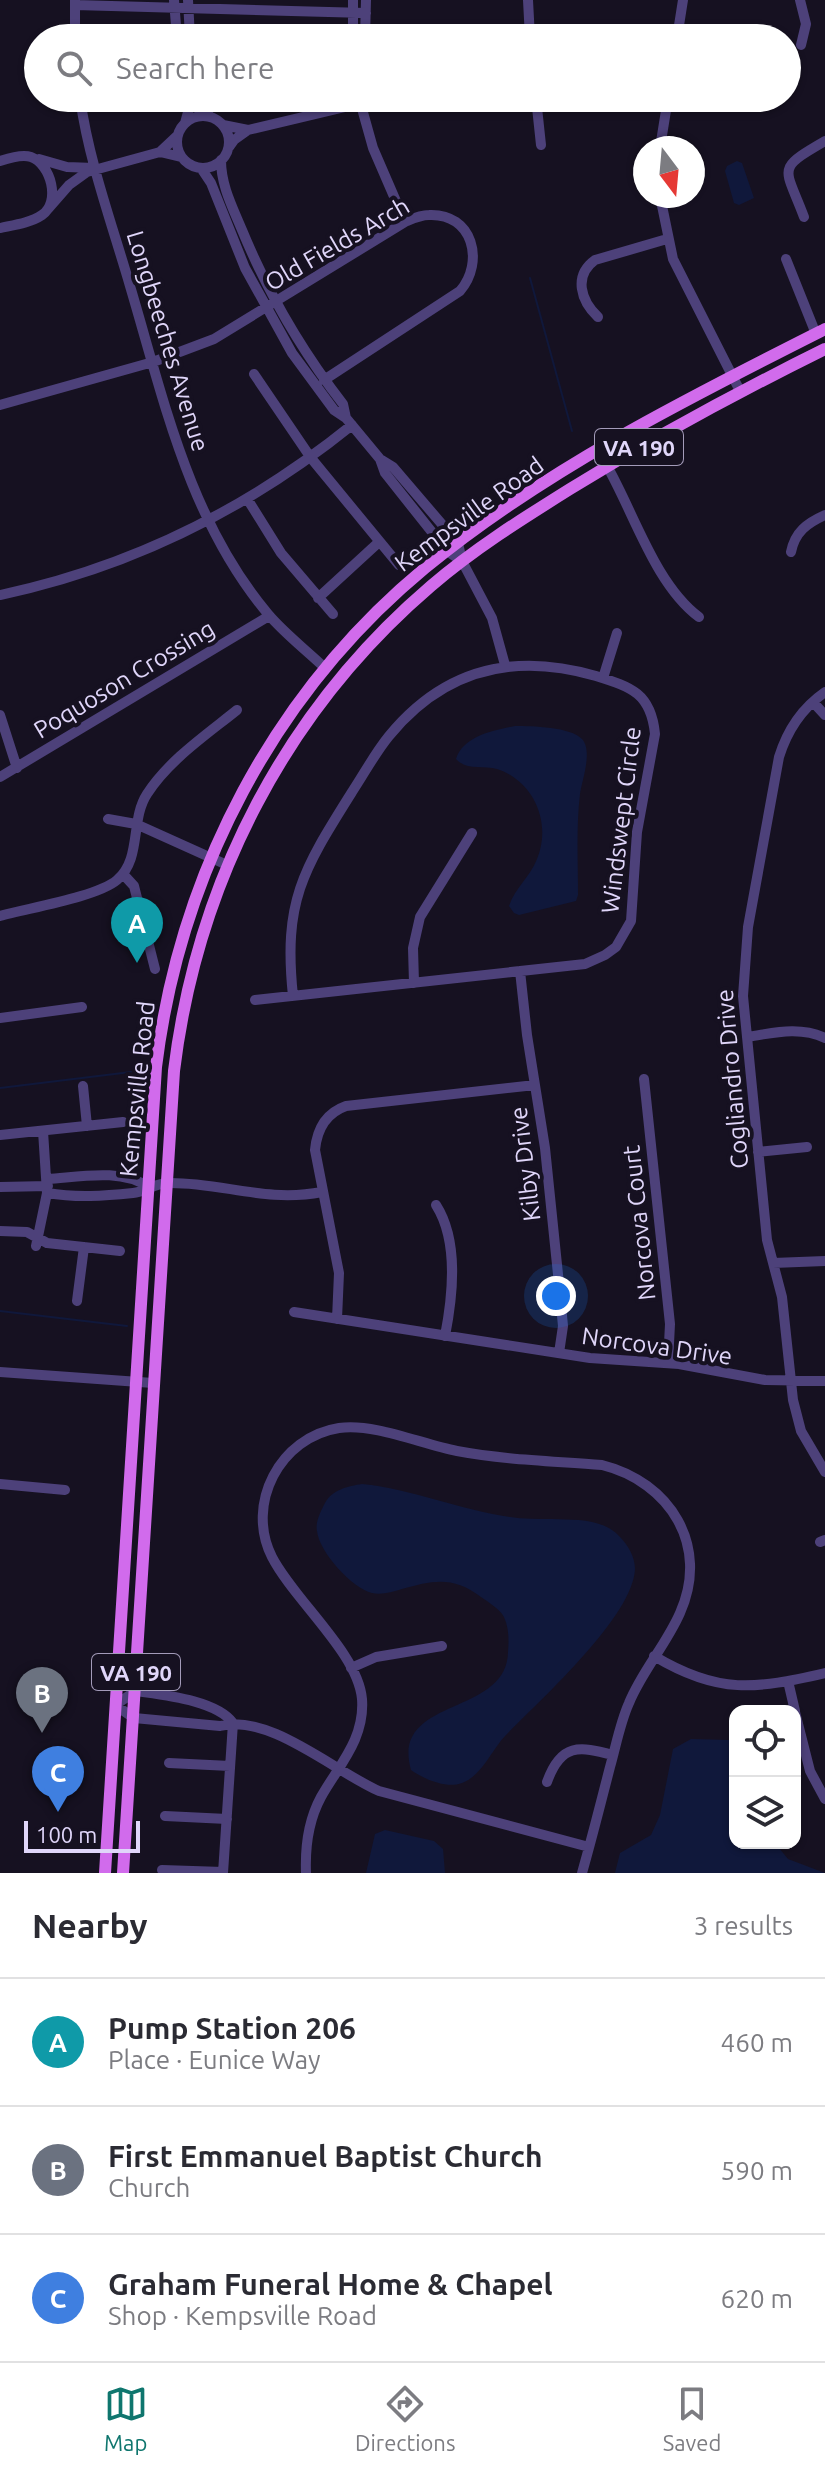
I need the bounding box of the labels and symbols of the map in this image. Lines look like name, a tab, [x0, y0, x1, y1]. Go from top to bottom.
north arrow	[633, 136, 705, 208]
street label: Old Fields Arch	[260, 192, 414, 296]
street label: Longbeeches Avenue	[122, 227, 214, 455]
road number: VA 190	[595, 429, 683, 465]
street label: Kempsville Road	[390, 451, 548, 577]
street label: Poquoson Crossing	[29, 614, 219, 744]
street label: Windswept Circle	[596, 725, 646, 915]
pin: A	[111, 897, 163, 963]
street label: Cogliandro Drive	[711, 988, 753, 1170]
street label: Kempsville Road	[114, 1000, 160, 1178]
street label: Kilby Drive	[505, 1105, 545, 1223]
street label: Norcova Court	[617, 1144, 661, 1302]
your location	[536, 1276, 576, 1316]
street label: Norcova Drive	[580, 1322, 734, 1370]
road number: VA 190	[92, 1654, 180, 1690]
pin: B	[16, 1667, 68, 1733]
pin: C	[32, 1746, 84, 1812]
scale bar	[24, 1817, 140, 1853]

